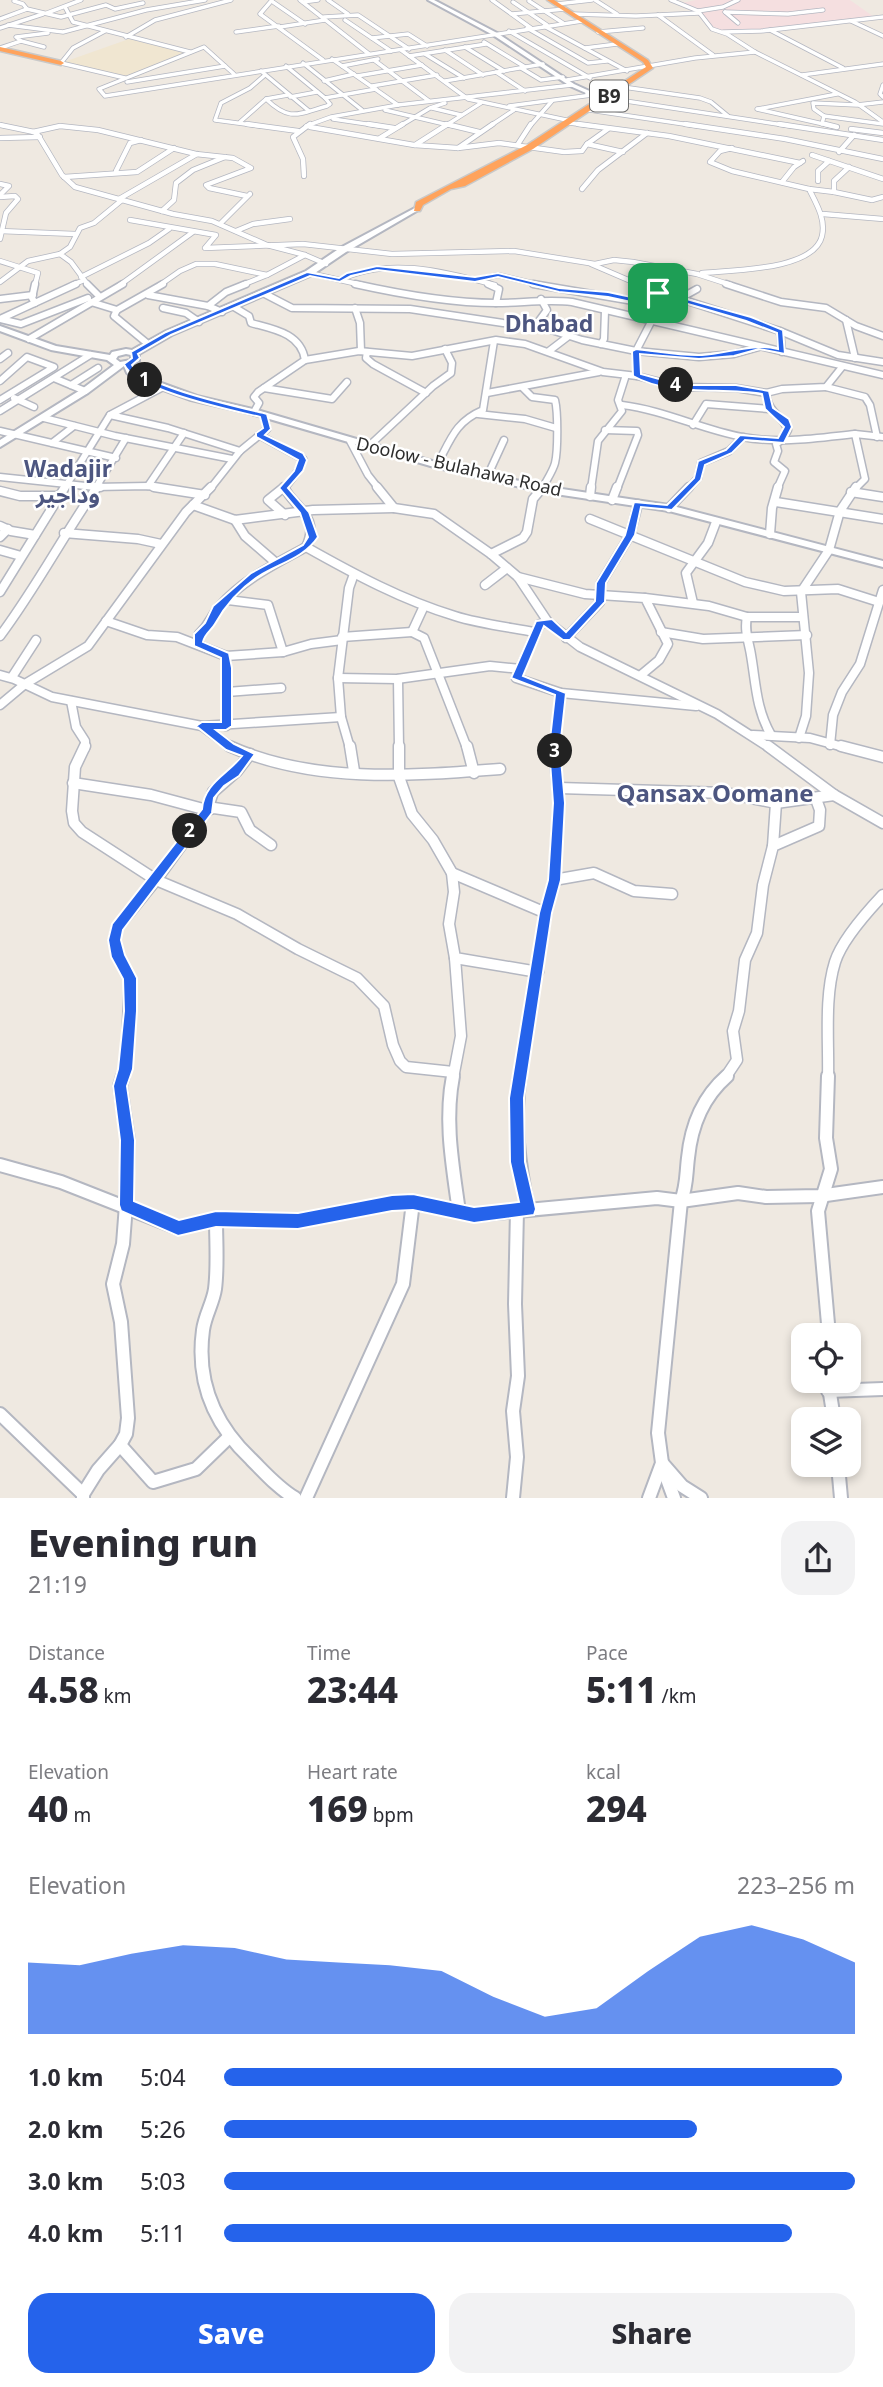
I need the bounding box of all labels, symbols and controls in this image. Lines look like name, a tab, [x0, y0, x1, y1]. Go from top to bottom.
road number: B9	[590, 80, 628, 111]
pin	[628, 263, 688, 323]
icon: arrive	[639, 274, 677, 312]
district label: Dhabad	[505, 307, 593, 339]
pin: 1	[128, 362, 162, 398]
text: 1	[139, 366, 150, 392]
pin: 4	[658, 368, 694, 402]
text: 4	[670, 371, 681, 397]
street label: Doolow - Bulahawa Road	[354, 431, 564, 501]
district label: Wadajir وداجير	[24, 452, 112, 510]
pin: 3	[538, 734, 572, 768]
text: 3	[549, 737, 560, 763]
district label: Qansax Oomane	[616, 776, 814, 809]
pin: 2	[172, 814, 208, 848]
text: 2	[184, 817, 195, 843]
map controls	[791, 1323, 861, 1477]
button: locate	[791, 1323, 861, 1393]
button: layers	[791, 1407, 861, 1477]
text: Evening run	[28, 1516, 258, 1568]
button: share	[781, 1521, 855, 1595]
text: 21:19	[28, 1568, 87, 1600]
text: Distance	[28, 1640, 105, 1666]
text: Time	[307, 1640, 351, 1666]
text: Pace	[586, 1640, 628, 1666]
text: 4.58	[28, 1666, 99, 1713]
text: 23:44	[307, 1666, 398, 1713]
text: 5:11	[586, 1666, 657, 1713]
text: km	[99, 1683, 132, 1709]
text: /km	[657, 1683, 697, 1709]
text: Elevation	[28, 1759, 109, 1785]
text: Heart rate	[307, 1759, 398, 1785]
text: kcal	[586, 1759, 621, 1785]
text: 40	[28, 1785, 68, 1832]
text: 169	[307, 1785, 368, 1832]
text: 294	[586, 1785, 647, 1832]
text: m	[68, 1802, 91, 1828]
text: bpm	[368, 1802, 414, 1828]
text: Elevation	[28, 1869, 126, 1901]
text: 223–256 m	[737, 1869, 855, 1901]
text: 1.0 km	[28, 2061, 103, 2093]
text: 5:04	[140, 2061, 186, 2093]
text: 2.0 km	[28, 2113, 103, 2145]
text: 5:26	[140, 2113, 186, 2145]
text: 3.0 km	[28, 2165, 103, 2197]
text: 5:03	[140, 2165, 186, 2197]
text: 4.0 km	[28, 2217, 103, 2249]
text: 5:11	[140, 2217, 186, 2249]
button: Save	[28, 2293, 435, 2373]
button: Share	[449, 2293, 855, 2373]

